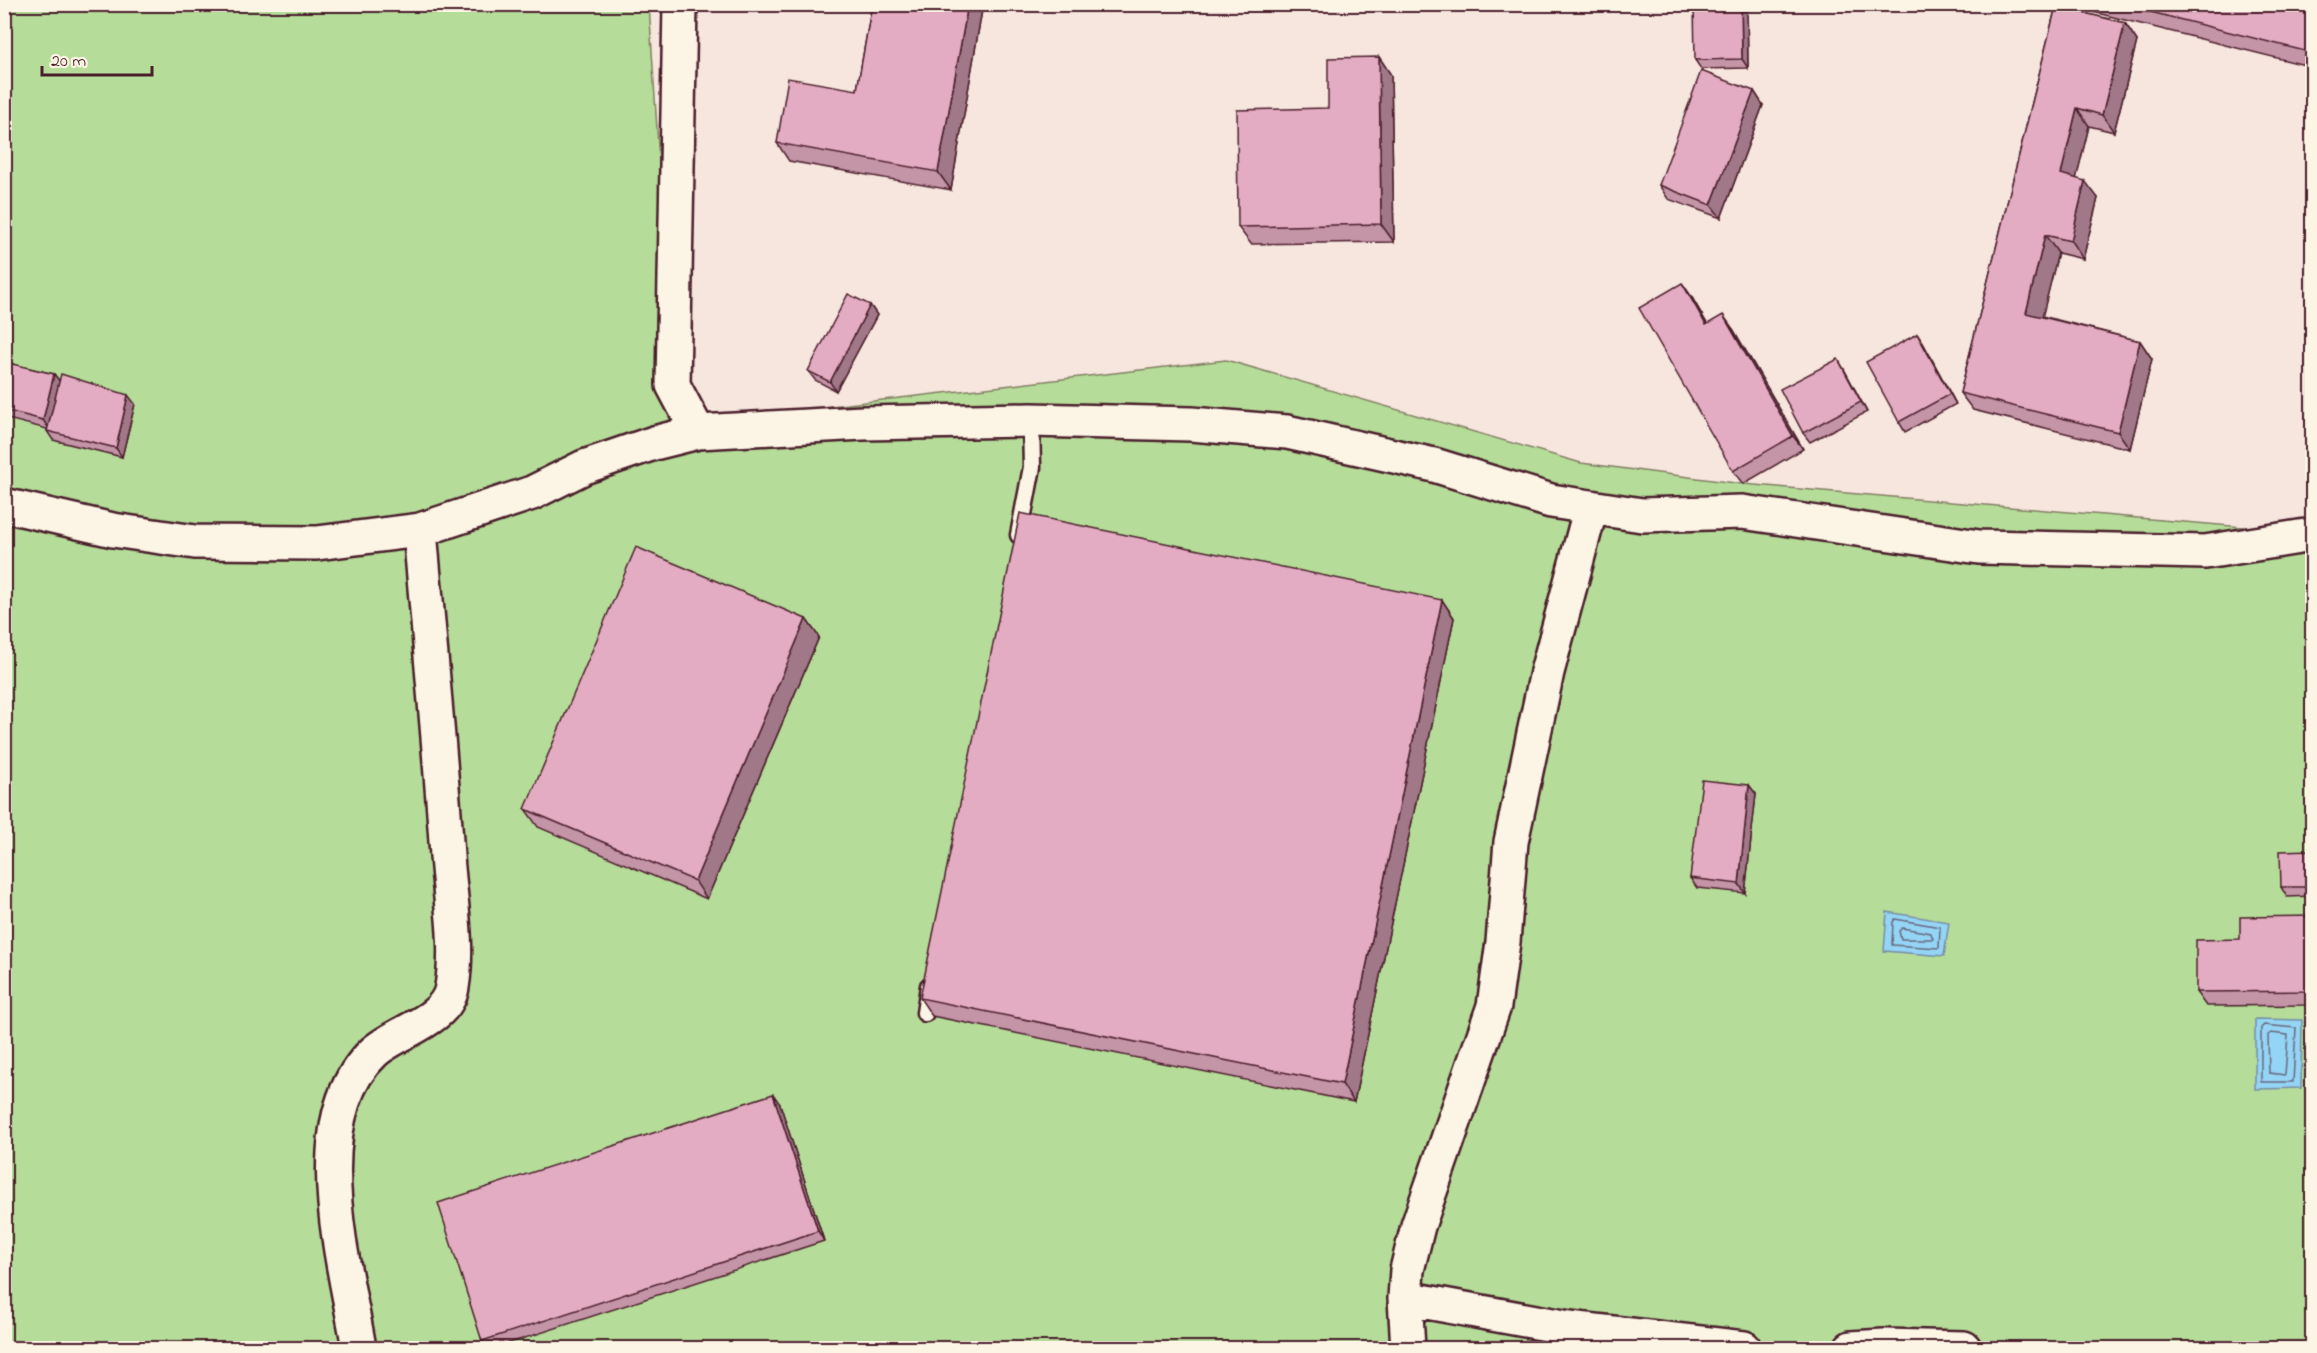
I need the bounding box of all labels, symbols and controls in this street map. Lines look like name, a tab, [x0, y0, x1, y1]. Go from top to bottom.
scale bar	[42, 39, 152, 77]
text: 20 m	[51, 49, 86, 75]

